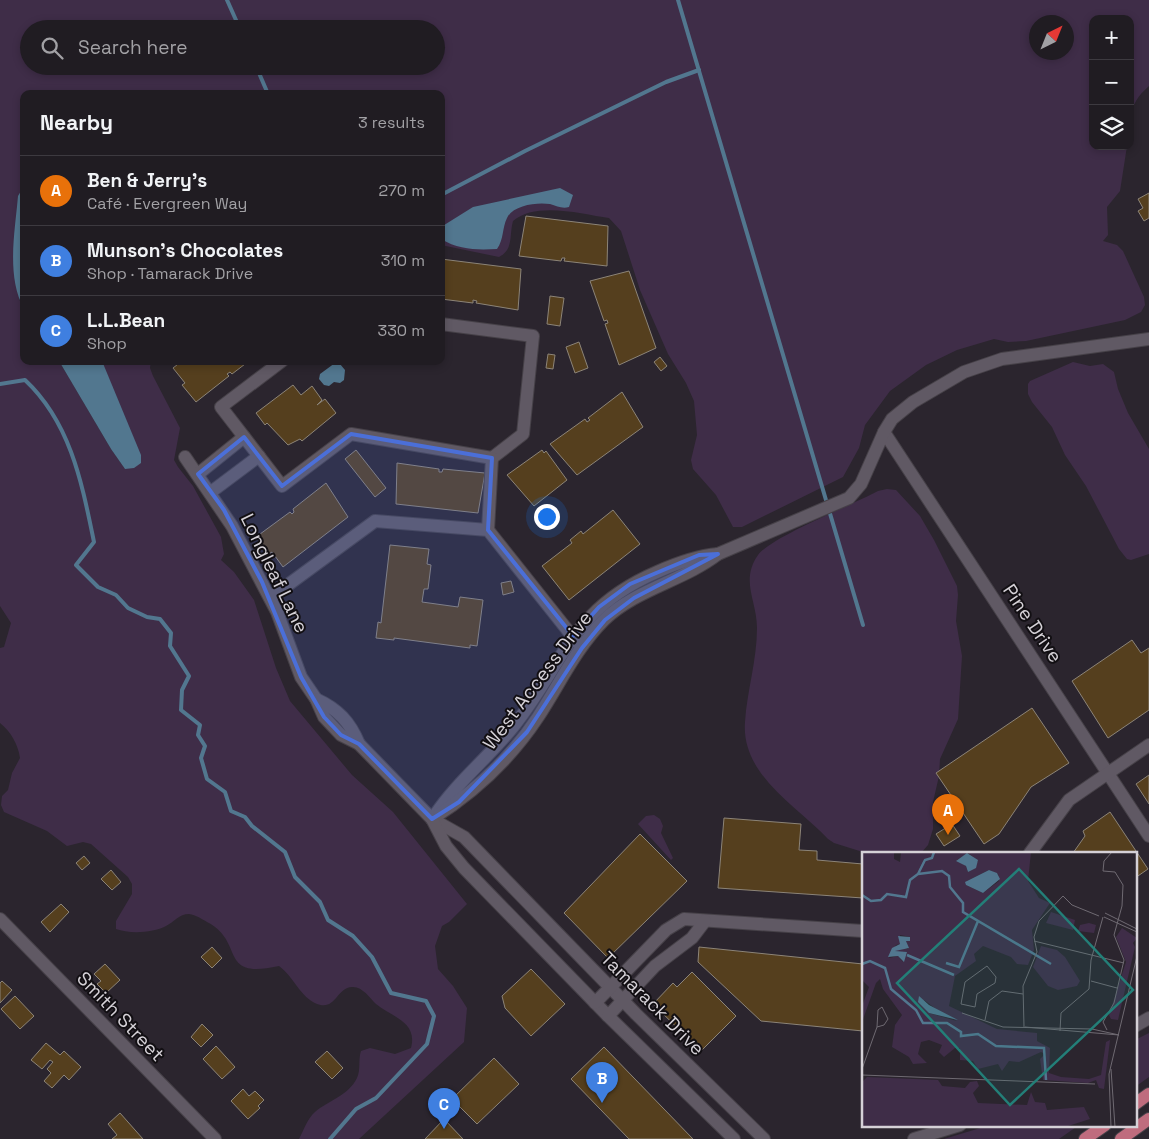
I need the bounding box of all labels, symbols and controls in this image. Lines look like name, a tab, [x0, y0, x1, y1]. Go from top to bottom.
north arrow	[1029, 15, 1074, 60]
map controls	[1089, 15, 1134, 150]
button: +	[1089, 15, 1134, 60]
search box	[20, 20, 445, 75]
icon: search	[38, 34, 66, 62]
text: Search here	[78, 35, 188, 60]
button: −	[1089, 60, 1134, 105]
button: layers	[1089, 105, 1134, 150]
text: Nearby	[40, 109, 113, 136]
text: 3 results	[358, 112, 425, 133]
text: Ben & Jerry's	[87, 168, 207, 193]
text: A	[51, 180, 61, 201]
text: 270 m	[378, 180, 425, 201]
text: Café · Evergreen Way	[87, 193, 247, 214]
text: Munson's Chocolates	[87, 238, 283, 263]
text: B	[51, 250, 61, 271]
text: 310 m	[381, 250, 425, 271]
text: Shop · Tamarack Drive	[87, 263, 253, 284]
text: L.L.Bean	[87, 308, 165, 333]
text: C	[51, 320, 61, 341]
text: 330 m	[378, 320, 425, 341]
text: Shop	[87, 333, 127, 354]
your location	[534, 504, 560, 530]
street label: Longleaf Lane	[235, 509, 314, 637]
street label: Pine Drive	[997, 579, 1068, 667]
street label: West Access Drive	[477, 606, 598, 755]
pin: A	[932, 794, 964, 835]
inset map	[862, 852, 1136, 1126]
street label: Tamarack Drive	[595, 946, 710, 1061]
street label: Smith Street	[71, 966, 170, 1067]
pin: B	[586, 1062, 618, 1103]
pin: C	[428, 1088, 460, 1129]

